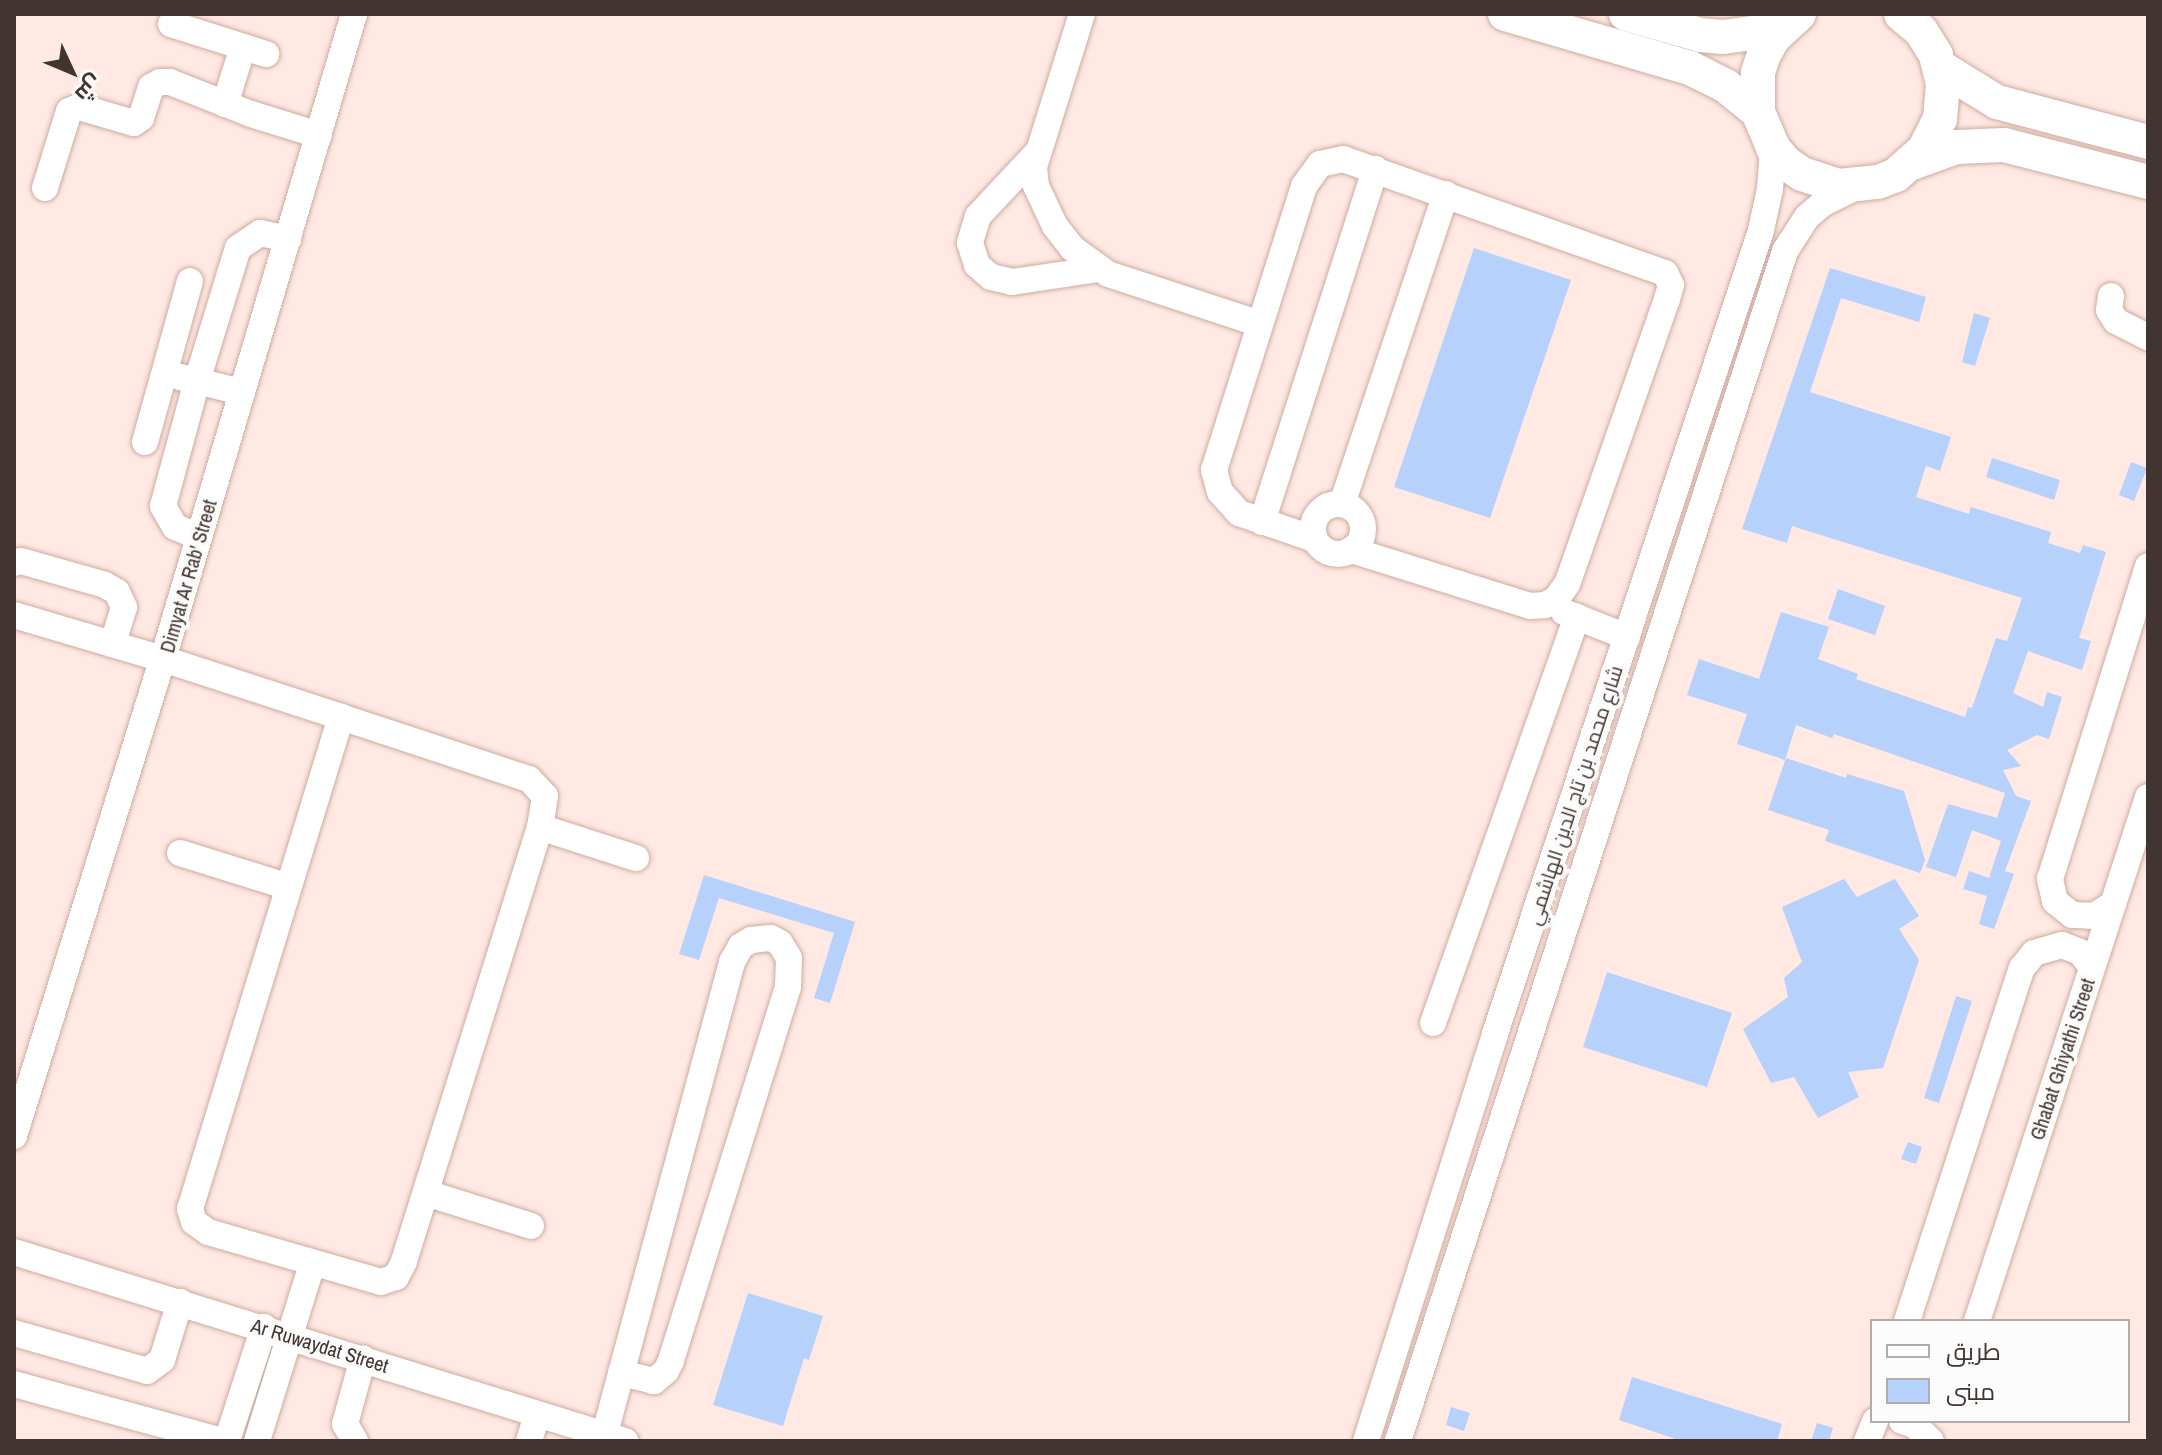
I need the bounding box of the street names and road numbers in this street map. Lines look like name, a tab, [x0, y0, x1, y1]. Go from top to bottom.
street label: Dimyat Ar Rab' Street	[155, 496, 221, 656]
street label: شارع محمد بن تاج الدين الهاشمي	[1521, 662, 1627, 928]
street label: Ghabat Ghiyathi Street	[2025, 975, 2099, 1143]
street label: Ar Ruwaydat Street	[248, 1313, 392, 1377]

